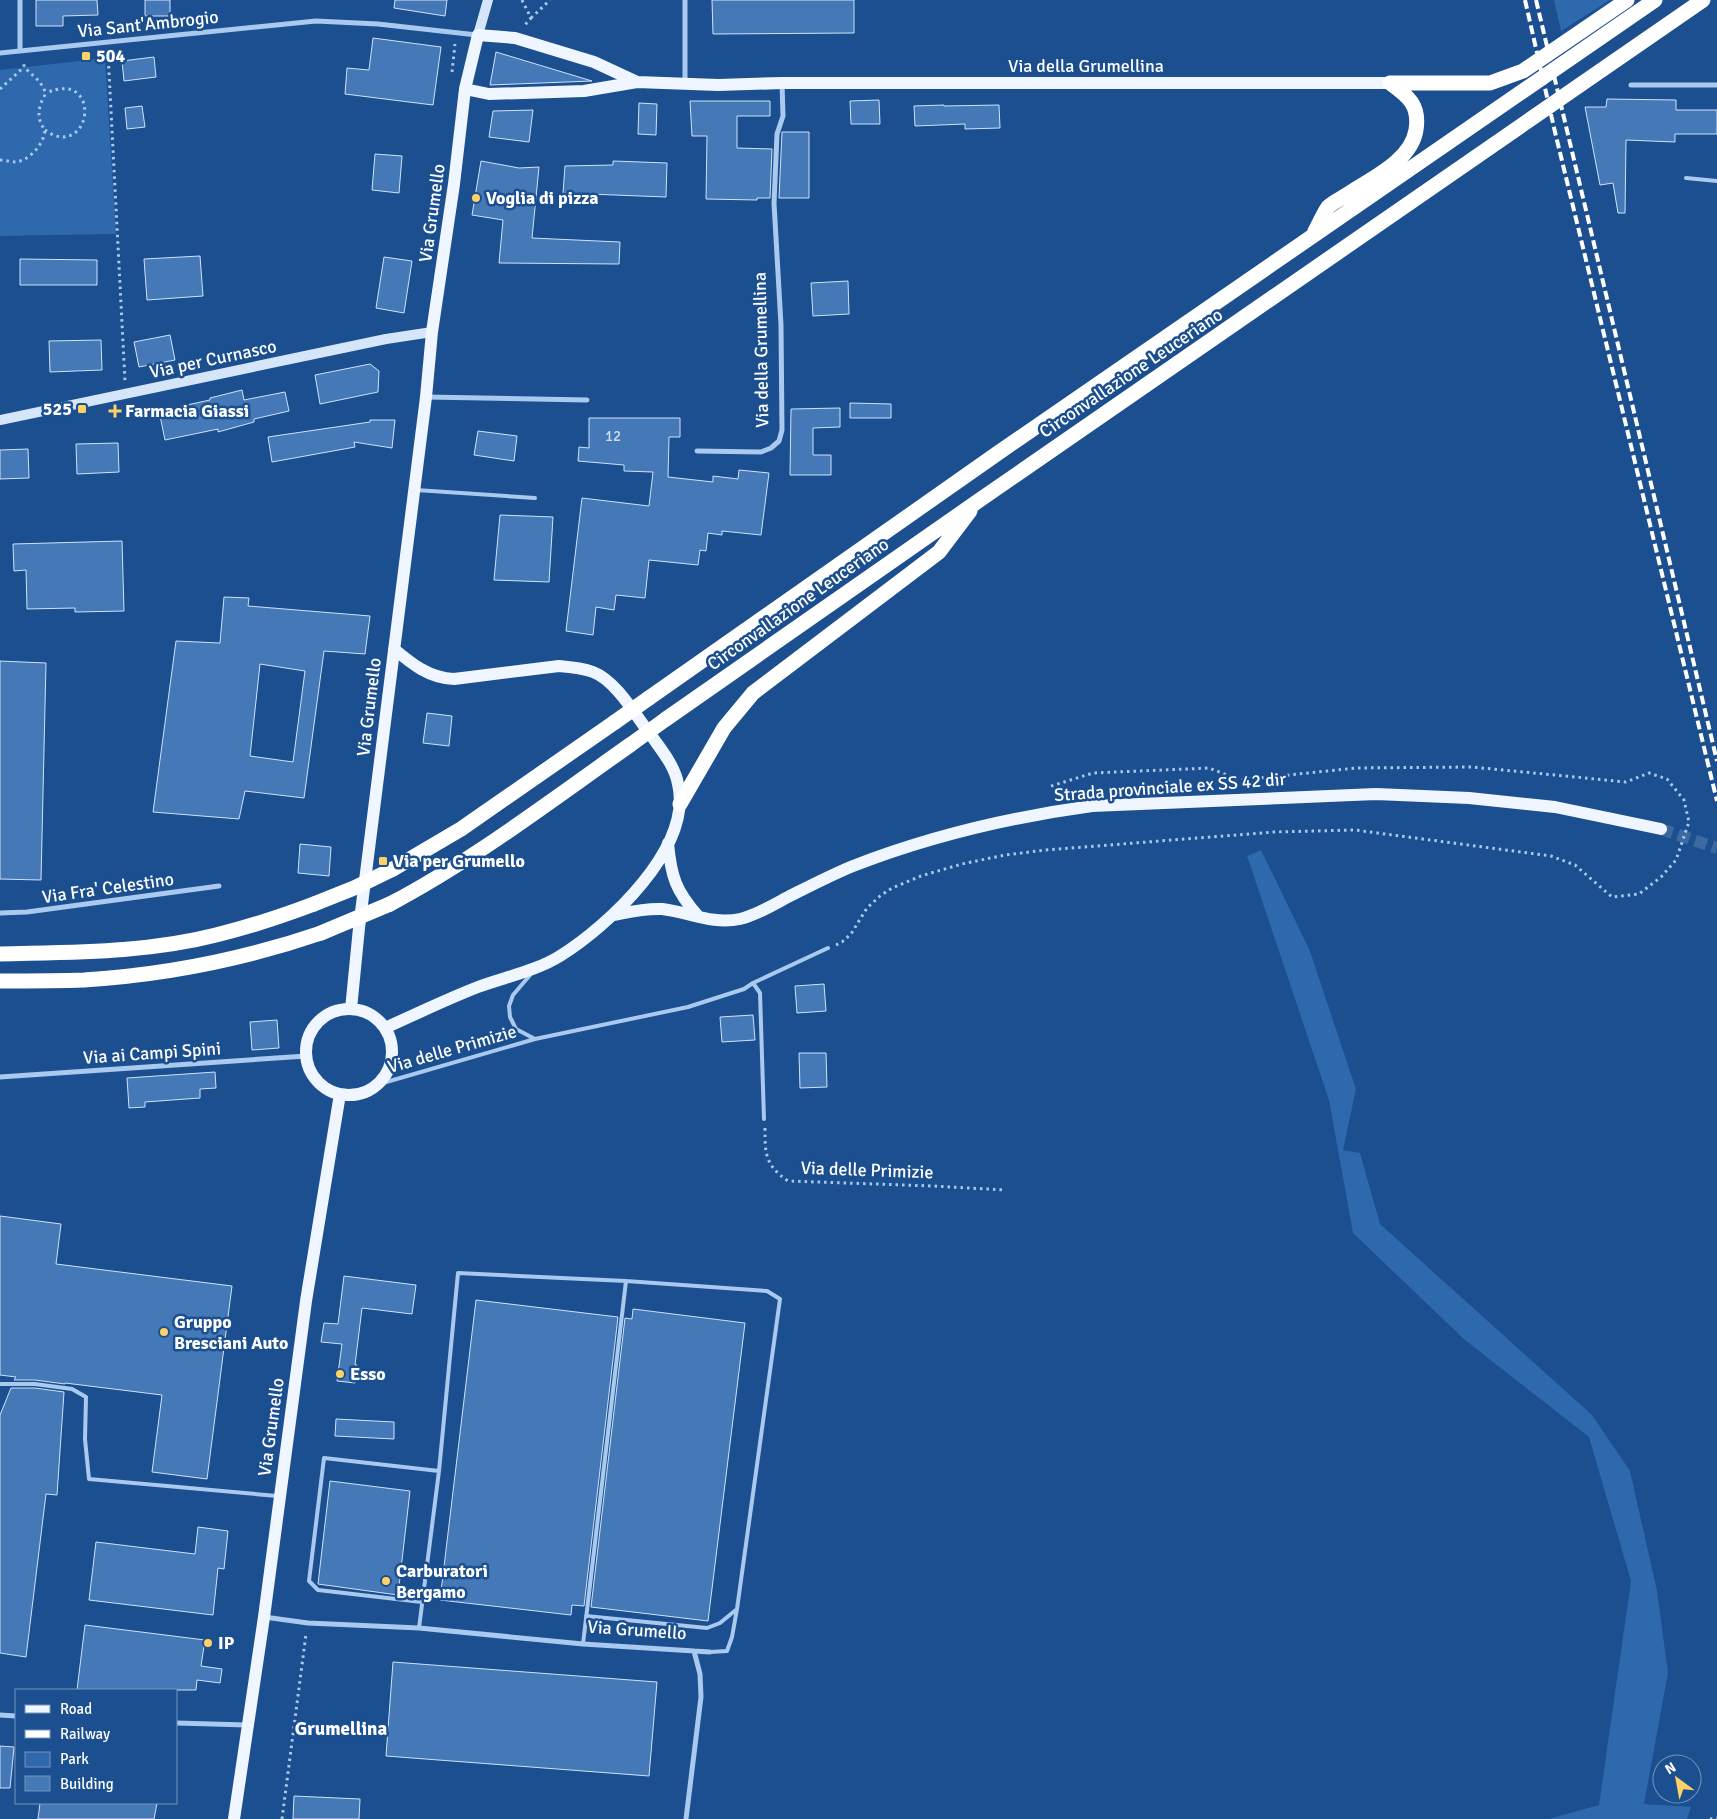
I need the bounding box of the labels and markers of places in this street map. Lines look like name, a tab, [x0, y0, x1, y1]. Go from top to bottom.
place label: 504	[96, 45, 125, 67]
marker: 504	[80, 50, 92, 62]
place label: Voglia di pizza	[486, 187, 599, 209]
marker: Voglia di pizza	[470, 192, 482, 204]
place label: 525	[43, 398, 72, 420]
place label: Farmacia Giassi	[125, 400, 249, 422]
marker: 525	[76, 403, 88, 415]
marker: Farmacia Giassi	[109, 405, 121, 417]
place label: Via per Grumello	[393, 850, 525, 872]
marker: Via per Grumello	[377, 855, 389, 867]
place label: Gruppo Bresciani Auto	[174, 1311, 288, 1354]
marker: Gruppo Bresciani Auto	[158, 1326, 170, 1338]
place label: Esso	[350, 1363, 386, 1385]
marker: Esso	[334, 1368, 346, 1380]
place label: Carburatori Bergamo	[396, 1560, 488, 1603]
marker: Carburatori Bergamo	[380, 1575, 392, 1587]
place label: IP	[218, 1632, 235, 1654]
marker: IP	[202, 1637, 214, 1649]

